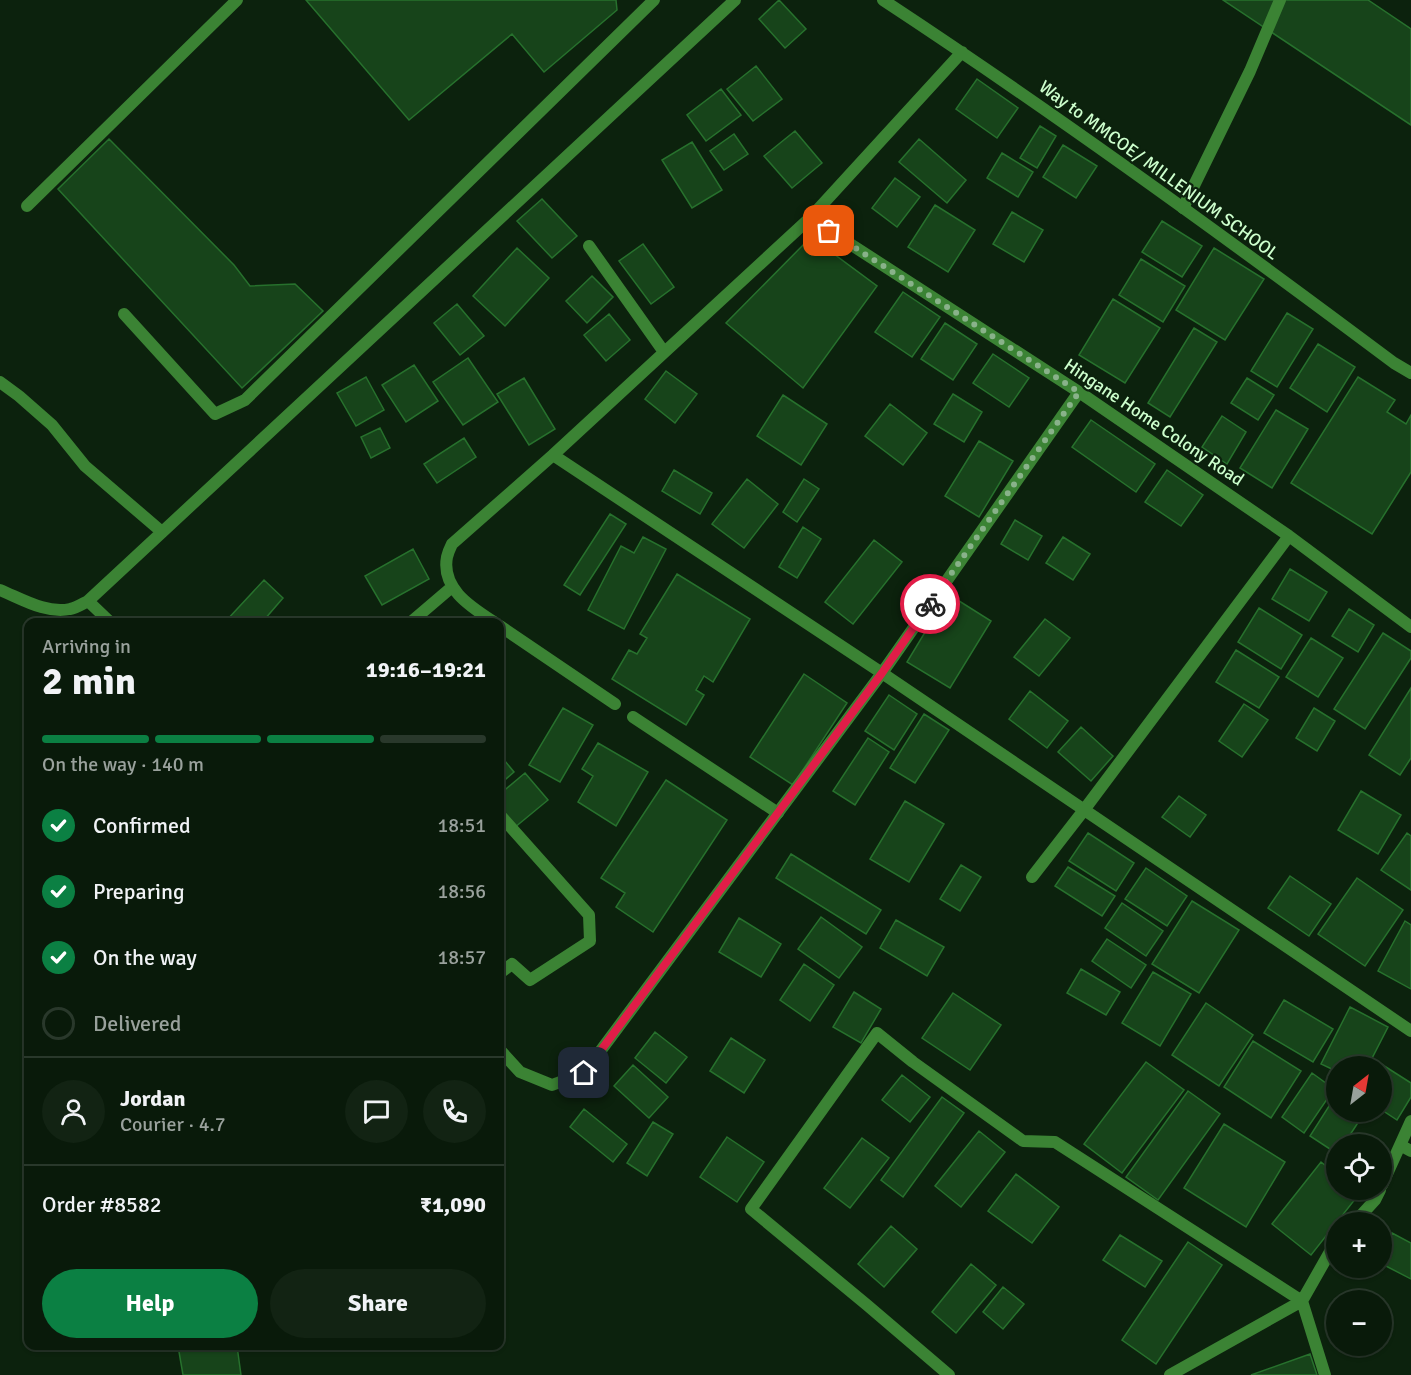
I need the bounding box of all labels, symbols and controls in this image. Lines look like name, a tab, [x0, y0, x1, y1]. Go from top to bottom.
street label: Way to MMCOE/ MILLENIUM SCHOOL	[1035, 76, 1283, 264]
pin	[803, 205, 854, 256]
icon: bag	[812, 214, 845, 247]
street label: Hingane Home Colony Road	[1060, 354, 1248, 490]
courier	[900, 574, 960, 634]
icon: bike	[914, 588, 947, 621]
text: Arriving in	[42, 634, 131, 659]
text: 19:16–19:21	[366, 656, 486, 683]
text: 2 min	[42, 657, 136, 705]
text: On the way · 140 m	[42, 752, 204, 777]
icon: check	[42, 809, 75, 842]
text: Confirmed	[93, 812, 191, 839]
text: 18:51	[437, 813, 486, 838]
icon: check	[42, 875, 75, 908]
text: Preparing	[93, 878, 185, 905]
text: 18:56	[437, 879, 486, 904]
icon: check	[42, 941, 75, 974]
text: On the way	[93, 944, 197, 971]
text: 18:57	[437, 945, 486, 970]
text: Delivered	[93, 1010, 181, 1037]
pin	[558, 1047, 609, 1098]
icon: home	[567, 1056, 600, 1089]
north arrow	[1326, 1056, 1392, 1122]
map controls	[1326, 1056, 1392, 1356]
button: person	[42, 1080, 105, 1143]
button: chat	[345, 1080, 408, 1143]
button: phone	[423, 1080, 486, 1143]
text: Jordan	[120, 1085, 186, 1112]
text: Courier · 4.7	[120, 1112, 226, 1137]
button: locate	[1326, 1134, 1392, 1200]
text: Order #8582	[42, 1191, 162, 1218]
text: ₹1,090	[420, 1191, 486, 1218]
button: +	[1326, 1212, 1392, 1278]
button: Help	[42, 1269, 258, 1338]
button: Share	[270, 1269, 486, 1338]
button: −	[1326, 1290, 1392, 1356]

